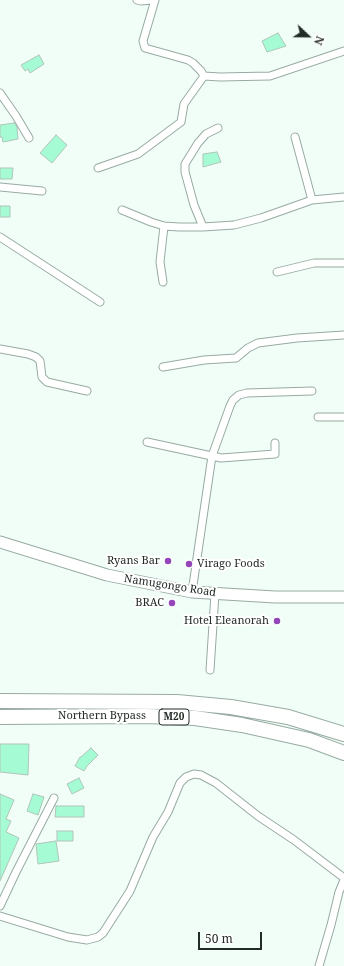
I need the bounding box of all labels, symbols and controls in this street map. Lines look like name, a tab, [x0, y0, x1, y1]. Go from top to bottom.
north arrow	[288, 16, 328, 56]
text: N	[311, 34, 328, 48]
place label: Ryans Bar	[107, 554, 160, 568]
marker: Ryans Bar	[163, 556, 173, 566]
place label: Virago Foods	[197, 557, 265, 571]
marker: Virago Foods	[184, 559, 194, 569]
street label: Namugongo Road	[123, 572, 217, 600]
place label: BRAC	[135, 596, 164, 610]
marker: BRAC	[167, 598, 177, 608]
place label: Hotel Eleanorah	[184, 614, 269, 628]
marker: Hotel Eleanorah	[272, 616, 282, 626]
street label: Northern Bypass	[58, 709, 146, 723]
road number: M20	[159, 709, 189, 725]
scale bar	[200, 924, 264, 950]
text: 50 m	[205, 930, 233, 947]

